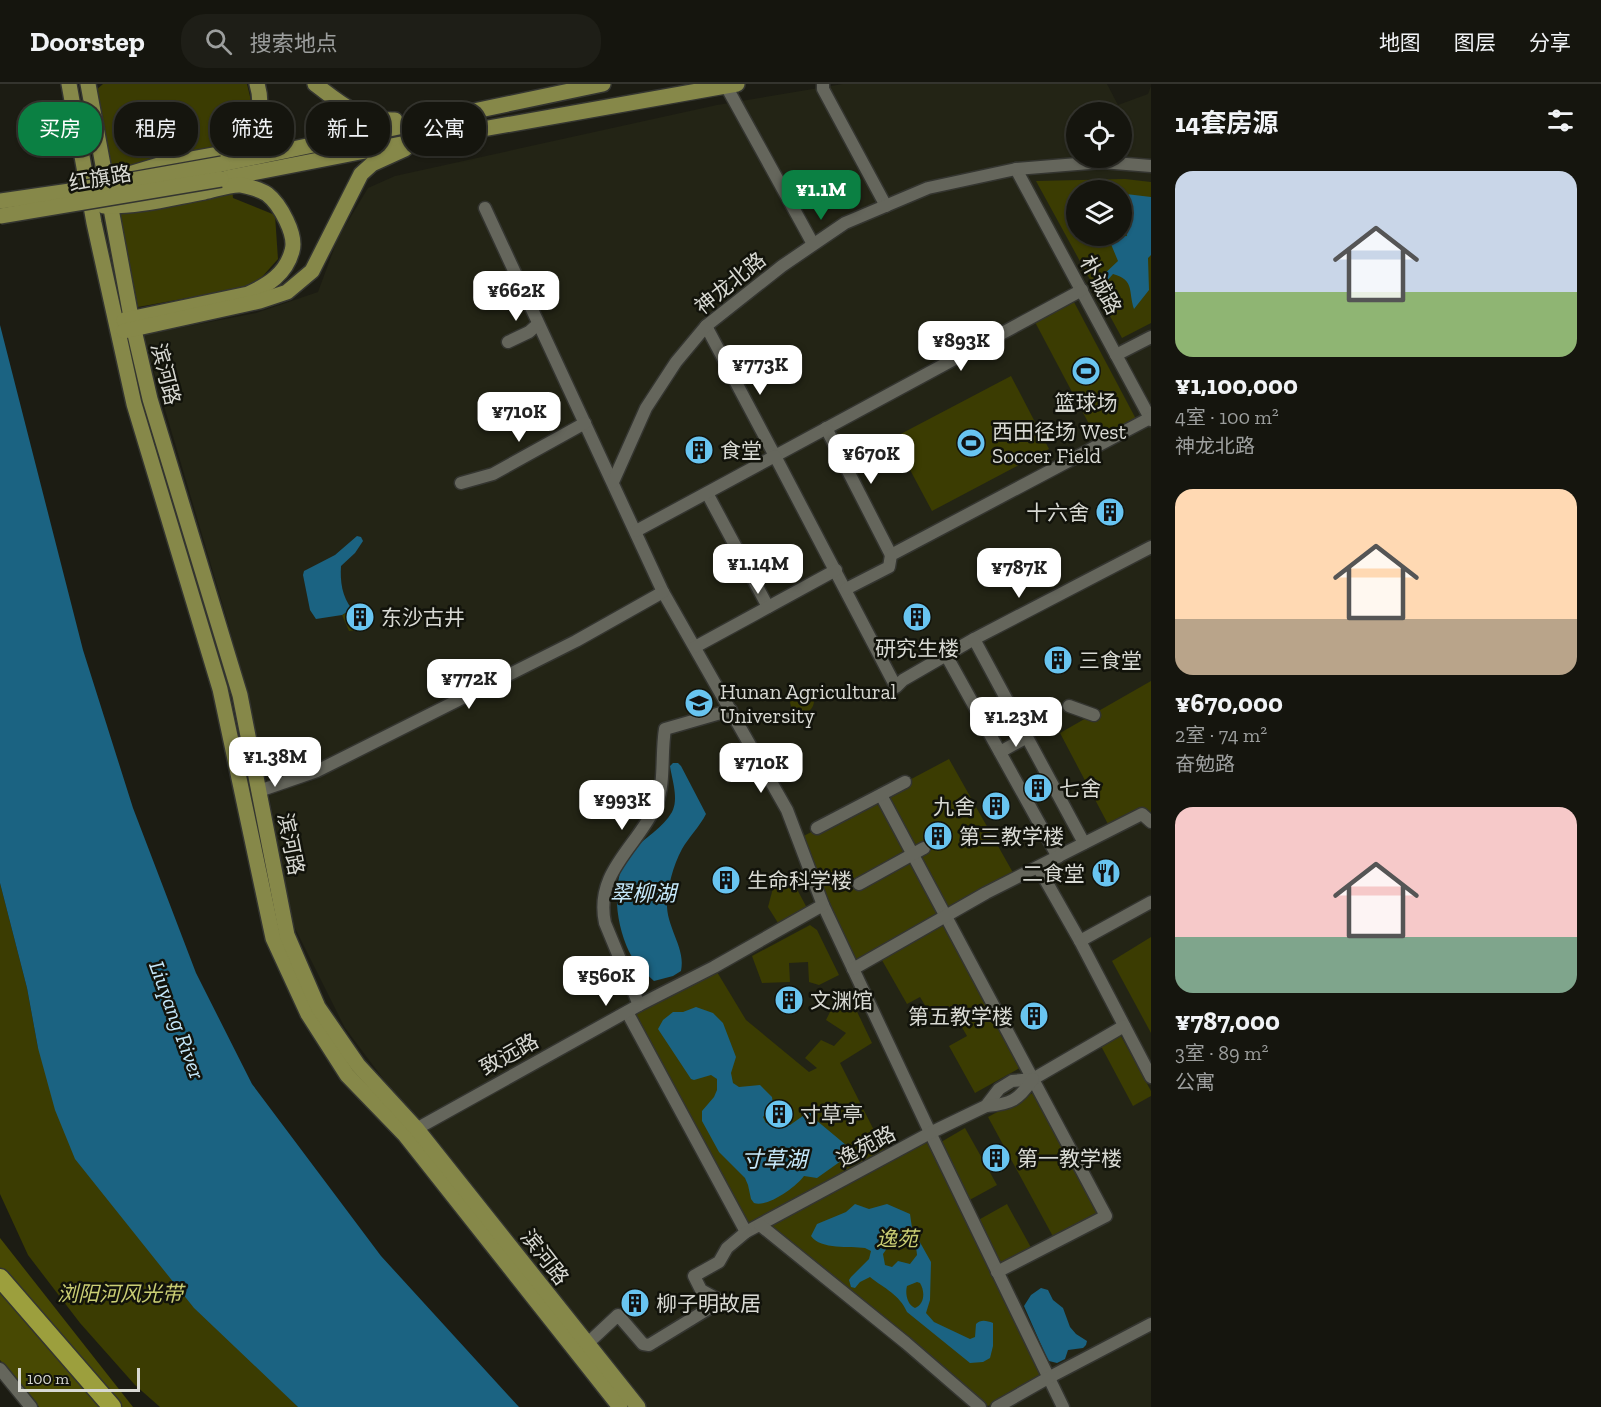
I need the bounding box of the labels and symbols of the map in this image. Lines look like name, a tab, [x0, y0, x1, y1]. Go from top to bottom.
street label: 红旗路	[67, 160, 133, 196]
pin: ¥1.1M	[779, 170, 863, 221]
street label: 神龙北路	[689, 247, 771, 319]
street label: 朴诚路	[1075, 251, 1127, 319]
pin: ¥662K	[474, 271, 558, 322]
pin: ¥893K	[919, 321, 1003, 372]
street label: 滨河路	[146, 340, 186, 408]
pin: ¥773K	[718, 345, 802, 396]
sports icon: 篮球场	[1070, 355, 1102, 387]
place label: 篮球场	[1055, 390, 1118, 415]
pin: ¥710K	[477, 392, 561, 443]
place label: 西田径场 West Soccer Field	[992, 419, 1126, 468]
sports icon: 西田径场 West Soccer Field	[955, 427, 987, 459]
building icon: 食堂	[683, 434, 715, 466]
pin: ¥670K	[829, 434, 913, 485]
place label: 食堂	[720, 438, 762, 463]
building icon: 十六舍	[1094, 496, 1126, 528]
place label: 十六舍	[1026, 500, 1089, 525]
pin: ¥1.14M	[709, 544, 807, 595]
pin: ¥787K	[977, 548, 1061, 599]
building icon: 东沙古井	[344, 601, 376, 633]
building icon: 研究生楼	[901, 601, 933, 633]
place label: 东沙古井	[381, 605, 465, 630]
place label: 研究生楼	[875, 636, 959, 661]
building icon: 三食堂	[1042, 644, 1074, 676]
place label: 三食堂	[1079, 648, 1142, 673]
pin: ¥772K	[427, 659, 511, 710]
place label: Hunan Agricultural University	[720, 679, 897, 728]
school or university icon: Hunan Agricultural University	[683, 687, 715, 719]
pin: ¥1.23M	[967, 697, 1065, 748]
pin: ¥1.38M	[226, 737, 324, 788]
pin: ¥710K	[719, 743, 803, 794]
building icon: 七舍	[1022, 772, 1054, 804]
place label: 七舍	[1059, 776, 1101, 801]
pin: ¥993K	[580, 780, 664, 831]
building icon: 九舍	[980, 790, 1012, 822]
place label: 九舍	[933, 794, 975, 819]
street label: 滨河路	[273, 811, 309, 877]
building icon: 第三教学楼	[922, 820, 954, 852]
place label: 第三教学楼	[959, 824, 1064, 849]
restaurant icon: 二食堂	[1090, 857, 1122, 889]
place label: 二食堂	[1022, 861, 1085, 886]
building icon: 生命科学楼	[710, 864, 742, 896]
place label: 生命科学楼	[747, 868, 852, 893]
water label: 翠柳湖	[610, 880, 679, 907]
pin: ¥560K	[564, 956, 648, 1007]
water label: Liuyang River	[143, 957, 211, 1083]
building icon: 文渊馆	[773, 984, 805, 1016]
place label: 文渊馆	[810, 988, 873, 1013]
building icon: 第五教学楼	[1018, 1000, 1050, 1032]
place label: 第五教学楼	[908, 1004, 1013, 1029]
street label: 致远路	[475, 1028, 543, 1080]
building icon: 寸草亭	[763, 1098, 795, 1130]
place label: 寸草亭	[800, 1102, 863, 1127]
street label: 逸苑路	[832, 1120, 900, 1172]
building icon: 第一教学楼	[980, 1142, 1012, 1174]
water label: 寸草湖	[741, 1146, 810, 1173]
place label: 第一教学楼	[1017, 1146, 1122, 1171]
street label: 滨河路	[516, 1224, 574, 1290]
park label: 逸苑	[876, 1226, 921, 1251]
park label: 浏阳河风光带	[57, 1281, 186, 1306]
building icon: 柳子明故居	[619, 1287, 651, 1319]
place label: 柳子明故居	[656, 1291, 761, 1316]
scale bar	[18, 1365, 140, 1392]

